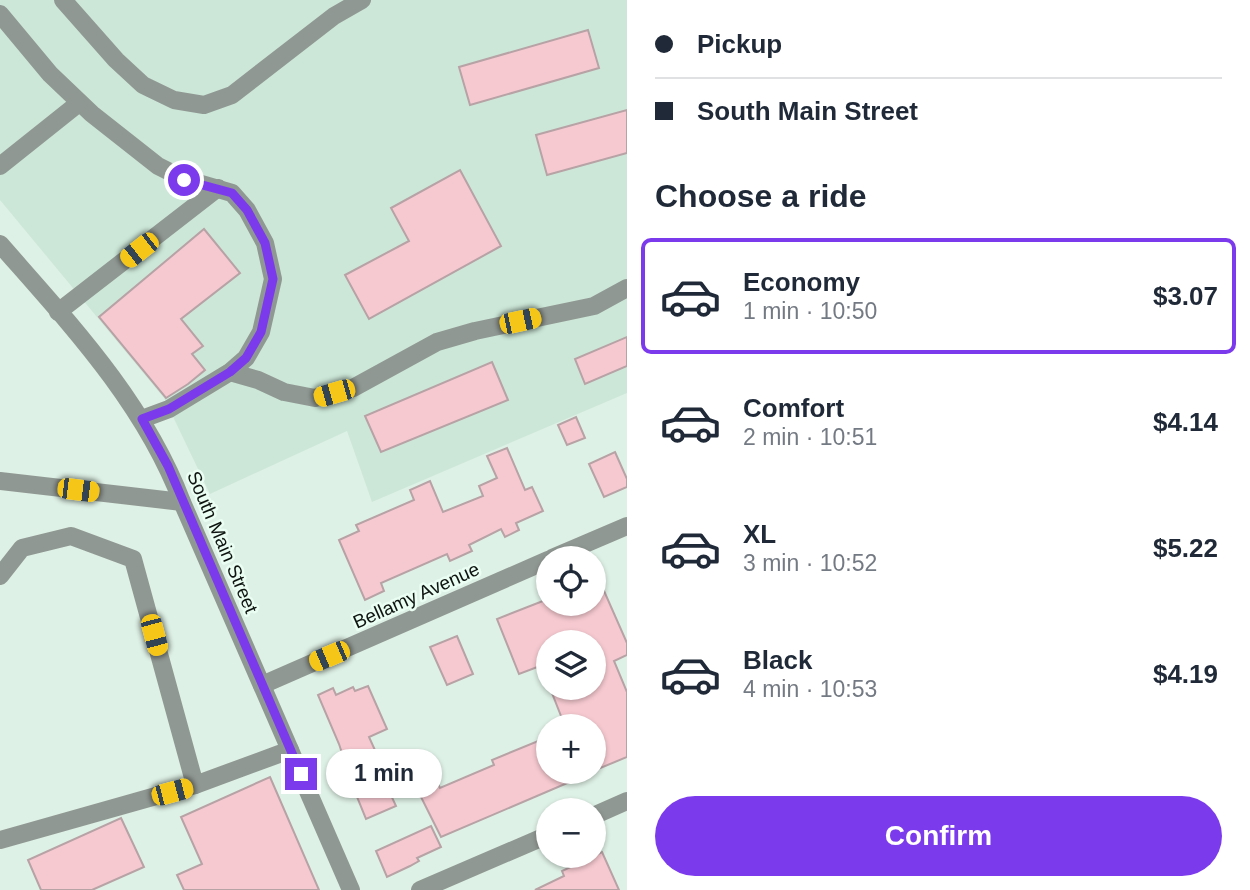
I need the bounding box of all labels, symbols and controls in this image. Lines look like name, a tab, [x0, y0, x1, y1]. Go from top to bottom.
text: Pickup	[697, 29, 782, 59]
text: South Main Street	[697, 96, 918, 126]
route start	[168, 164, 200, 196]
text: Choose a ride	[655, 178, 867, 214]
car	[116, 229, 163, 271]
icon: car	[659, 265, 722, 328]
text: Economy	[743, 267, 860, 297]
text: $3.07	[1153, 281, 1218, 311]
text: 1 min · 10:50	[743, 298, 877, 324]
car	[498, 306, 543, 336]
car	[311, 377, 358, 409]
icon: car	[659, 391, 722, 454]
text: Comfort	[743, 393, 844, 423]
text: $4.14	[1153, 407, 1218, 437]
text: 2 min · 10:51	[743, 424, 877, 450]
street label: South Main Street	[183, 468, 262, 617]
car	[56, 477, 101, 503]
icon: car	[659, 517, 722, 580]
text: XL	[743, 519, 776, 549]
text: $5.22	[1153, 533, 1218, 563]
map controls	[536, 546, 606, 868]
button: locate	[536, 546, 606, 616]
text: 3 min · 10:52	[743, 550, 877, 576]
street label: Bellamy Avenue	[350, 558, 483, 633]
car	[139, 612, 170, 658]
button: layers	[536, 630, 606, 700]
car	[306, 638, 353, 674]
icon: car	[659, 643, 722, 706]
text: Black	[743, 645, 812, 675]
text: $4.19	[1153, 659, 1218, 689]
text: 4 min · 10:53	[743, 676, 877, 702]
button: +	[536, 714, 606, 784]
callout: 1 min	[326, 750, 441, 798]
route end	[285, 758, 317, 790]
text: 1 min	[354, 760, 414, 786]
car	[149, 776, 196, 808]
button: Confirm	[655, 796, 1222, 876]
button: −	[536, 798, 606, 868]

